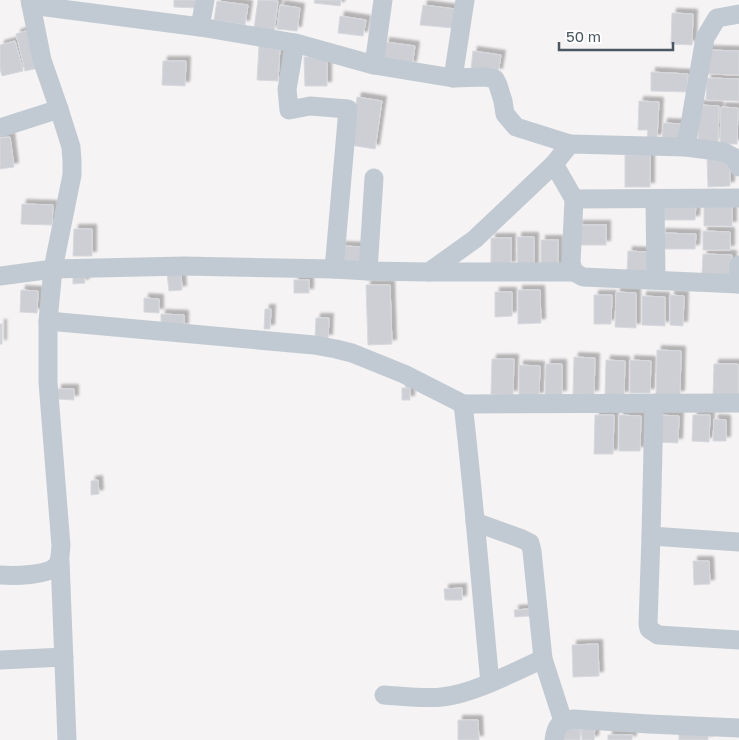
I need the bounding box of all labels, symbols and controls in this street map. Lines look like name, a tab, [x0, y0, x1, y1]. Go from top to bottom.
scale bar	[559, 20, 673, 52]
text: 50 m	[566, 27, 601, 45]

